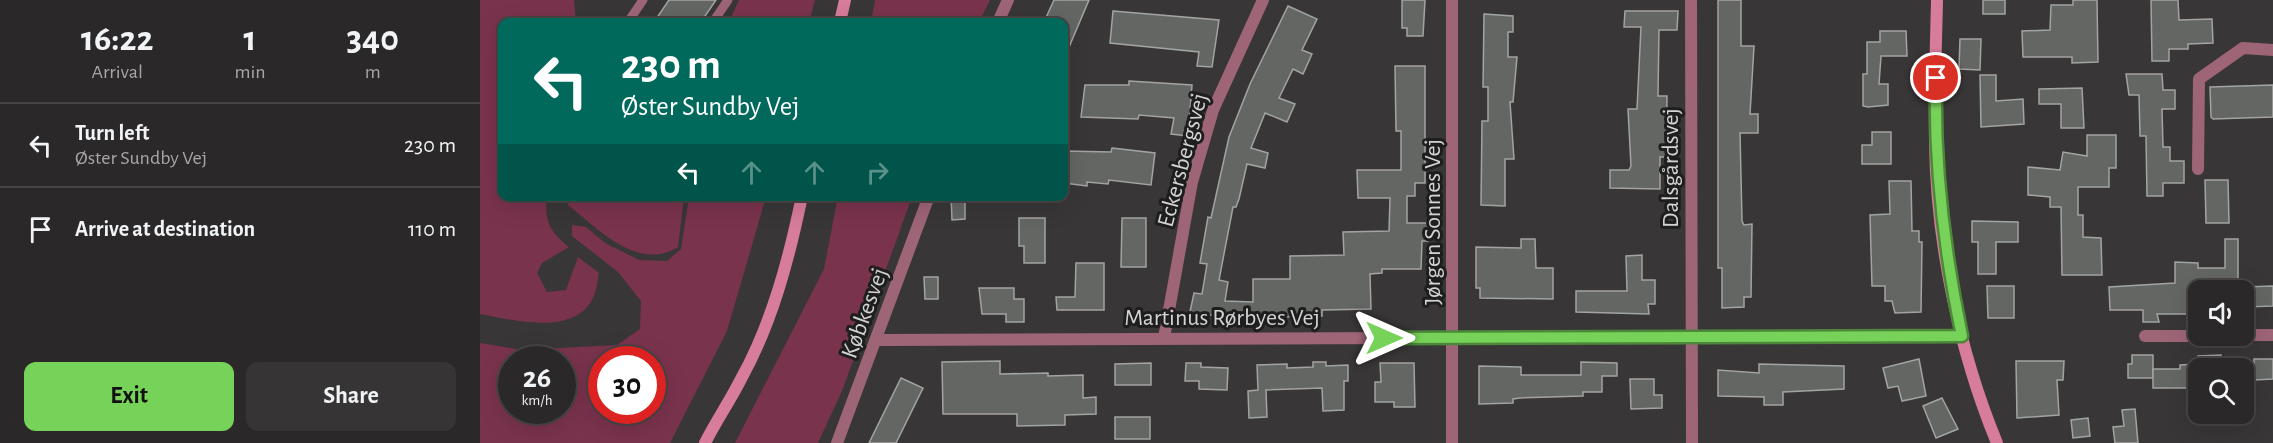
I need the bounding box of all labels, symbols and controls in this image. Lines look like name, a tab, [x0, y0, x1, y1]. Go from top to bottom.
text: 16:22	[81, 21, 153, 57]
text: 1	[244, 21, 257, 57]
text: 340	[347, 21, 399, 57]
icon: left	[522, 42, 600, 120]
text: 230 m	[621, 44, 721, 86]
pin	[1910, 52, 1961, 103]
icon: arrive	[1919, 61, 1952, 94]
text: Arrival	[92, 62, 143, 82]
text: min	[234, 62, 266, 82]
text: m	[365, 62, 381, 82]
street label: Eckersbergsvej	[1154, 91, 1212, 230]
text: Øster Sundby Vej	[621, 93, 799, 120]
street label: Dalsgårdsvej	[1659, 108, 1683, 228]
text: Turn left	[75, 122, 149, 144]
icon: left	[24, 129, 57, 162]
text: 230 m	[404, 134, 456, 156]
street label: Jørgen Sonnes Vej	[1421, 139, 1445, 305]
text: Øster Sundby Vej	[75, 148, 207, 168]
icon: left	[672, 156, 705, 189]
icon: ahead	[735, 156, 768, 189]
icon: ahead	[798, 156, 831, 189]
icon: right	[861, 156, 894, 189]
icon: arrive	[24, 213, 57, 246]
text: Arrive at destination	[75, 218, 255, 240]
text: 110 m	[408, 218, 456, 240]
street label: Købkesvej	[838, 265, 892, 362]
map controls	[2188, 280, 2254, 424]
button: sound	[2188, 280, 2254, 346]
street label: Martinus Rørbyes Vej	[1124, 306, 1320, 330]
position arrow	[1352, 306, 1416, 370]
speed limit sign: 30	[588, 346, 666, 424]
button: search	[2188, 358, 2254, 424]
button: Exit	[24, 362, 234, 431]
button: Share	[246, 362, 456, 431]
text: 26	[523, 363, 551, 393]
text: km/h	[522, 393, 552, 408]

